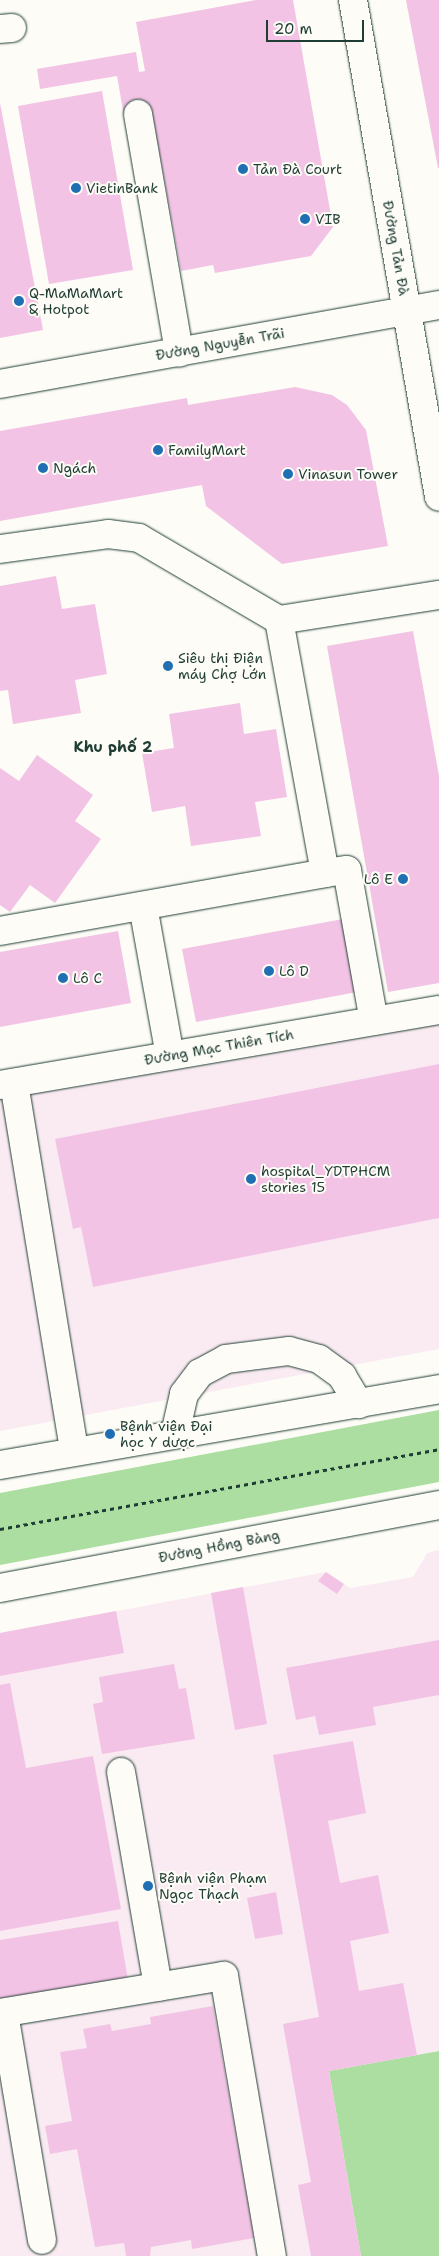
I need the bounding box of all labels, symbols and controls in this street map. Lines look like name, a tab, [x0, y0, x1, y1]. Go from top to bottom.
scale bar	[269, 10, 366, 42]
text: 20 m	[274, 19, 313, 39]
place label: Tản Đà Court	[253, 161, 342, 177]
marker: Tản Đà Court	[237, 163, 249, 175]
place label: VietinBank	[86, 180, 158, 196]
marker: VietinBank	[70, 182, 82, 194]
street label: Đường Tản Đà	[379, 199, 413, 297]
place label: VIB	[315, 211, 340, 227]
marker: VIB	[299, 213, 311, 225]
place label: Q-MaMaMart & Hotpot	[29, 285, 123, 318]
marker: Q-MaMaMart & Hotpot	[13, 295, 25, 307]
street label: Đường Nguyễn Trãi	[154, 324, 286, 364]
place label: FamilyMart	[168, 442, 246, 458]
marker: FamilyMart	[152, 444, 164, 456]
place label: Ngách	[53, 460, 96, 476]
marker: Ngách	[37, 462, 49, 474]
place label: Vinasun Tower	[298, 466, 398, 482]
marker: Vinasun Tower	[282, 468, 294, 480]
place label: Siêu thị Điện máy Chợ Lớn	[178, 650, 266, 682]
marker: Siêu thị Điện máy Chợ Lớn	[162, 660, 174, 672]
district label: Khu phố 2	[74, 739, 152, 757]
place label: Lô E	[364, 871, 393, 887]
marker: Lô E	[397, 873, 409, 885]
place label: Lô D	[279, 963, 309, 979]
marker: Lô D	[263, 965, 275, 977]
place label: Lô C	[73, 970, 102, 986]
marker: Lô C	[57, 972, 69, 984]
street label: Đường Mạc Thiên Tích	[143, 1026, 295, 1068]
place label: hospital_YDTPHCM stories 15	[261, 1163, 390, 1196]
marker: hospital_YDTPHCM stories 15	[245, 1173, 257, 1185]
place label: Bệnh viện Đại học Y dược	[120, 1418, 212, 1450]
marker: Bệnh viện Đại học Y dược	[104, 1428, 116, 1440]
street label: Đường Hồng Bàng	[157, 1526, 281, 1566]
place label: Bệnh viện Phạm Ngọc Thạch	[159, 1870, 267, 1902]
marker: Bệnh viện Phạm Ngọc Thạch	[141, 1879, 155, 1893]

